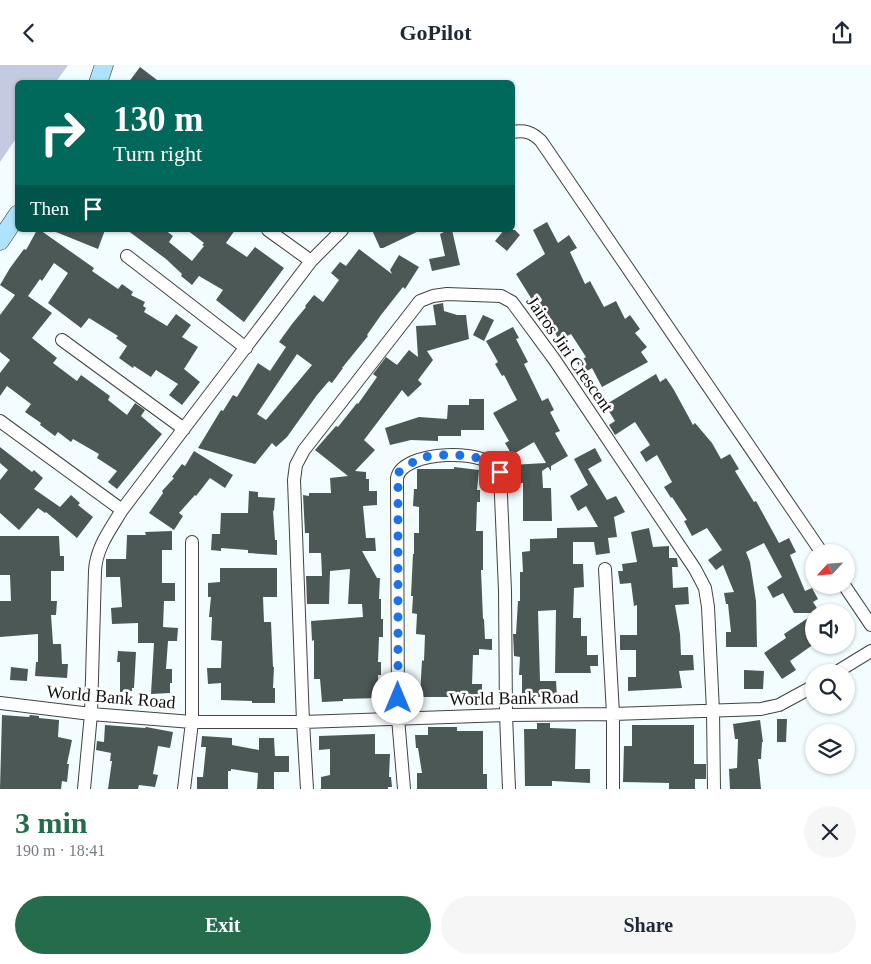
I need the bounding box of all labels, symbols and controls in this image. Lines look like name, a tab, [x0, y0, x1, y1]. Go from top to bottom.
icon: back	[15, 19, 43, 47]
icon: share	[828, 19, 856, 47]
text: GoPilot	[399, 20, 472, 45]
icon: right	[30, 100, 95, 165]
text: 130 m	[113, 100, 203, 139]
text: Turn right	[113, 141, 202, 166]
icon: arrive	[79, 195, 107, 223]
text: Then	[30, 198, 69, 219]
street label: Jairos Jiri Crescent	[523, 292, 617, 416]
pin	[479, 451, 521, 493]
icon: arrive	[486, 458, 514, 486]
north arrow	[805, 544, 855, 594]
map controls	[805, 544, 855, 774]
button: sound	[805, 604, 855, 654]
button: search	[805, 664, 855, 714]
position arrow	[371, 671, 423, 723]
street label: World Bank Road	[46, 681, 176, 713]
street label: World Bank Road	[449, 687, 579, 709]
button: layers	[805, 724, 855, 774]
text: 3 min	[15, 806, 88, 839]
button: close	[804, 806, 856, 858]
text: 190 m · 18:41	[15, 842, 105, 859]
button: Exit	[15, 896, 431, 954]
button: Share	[441, 896, 856, 954]

